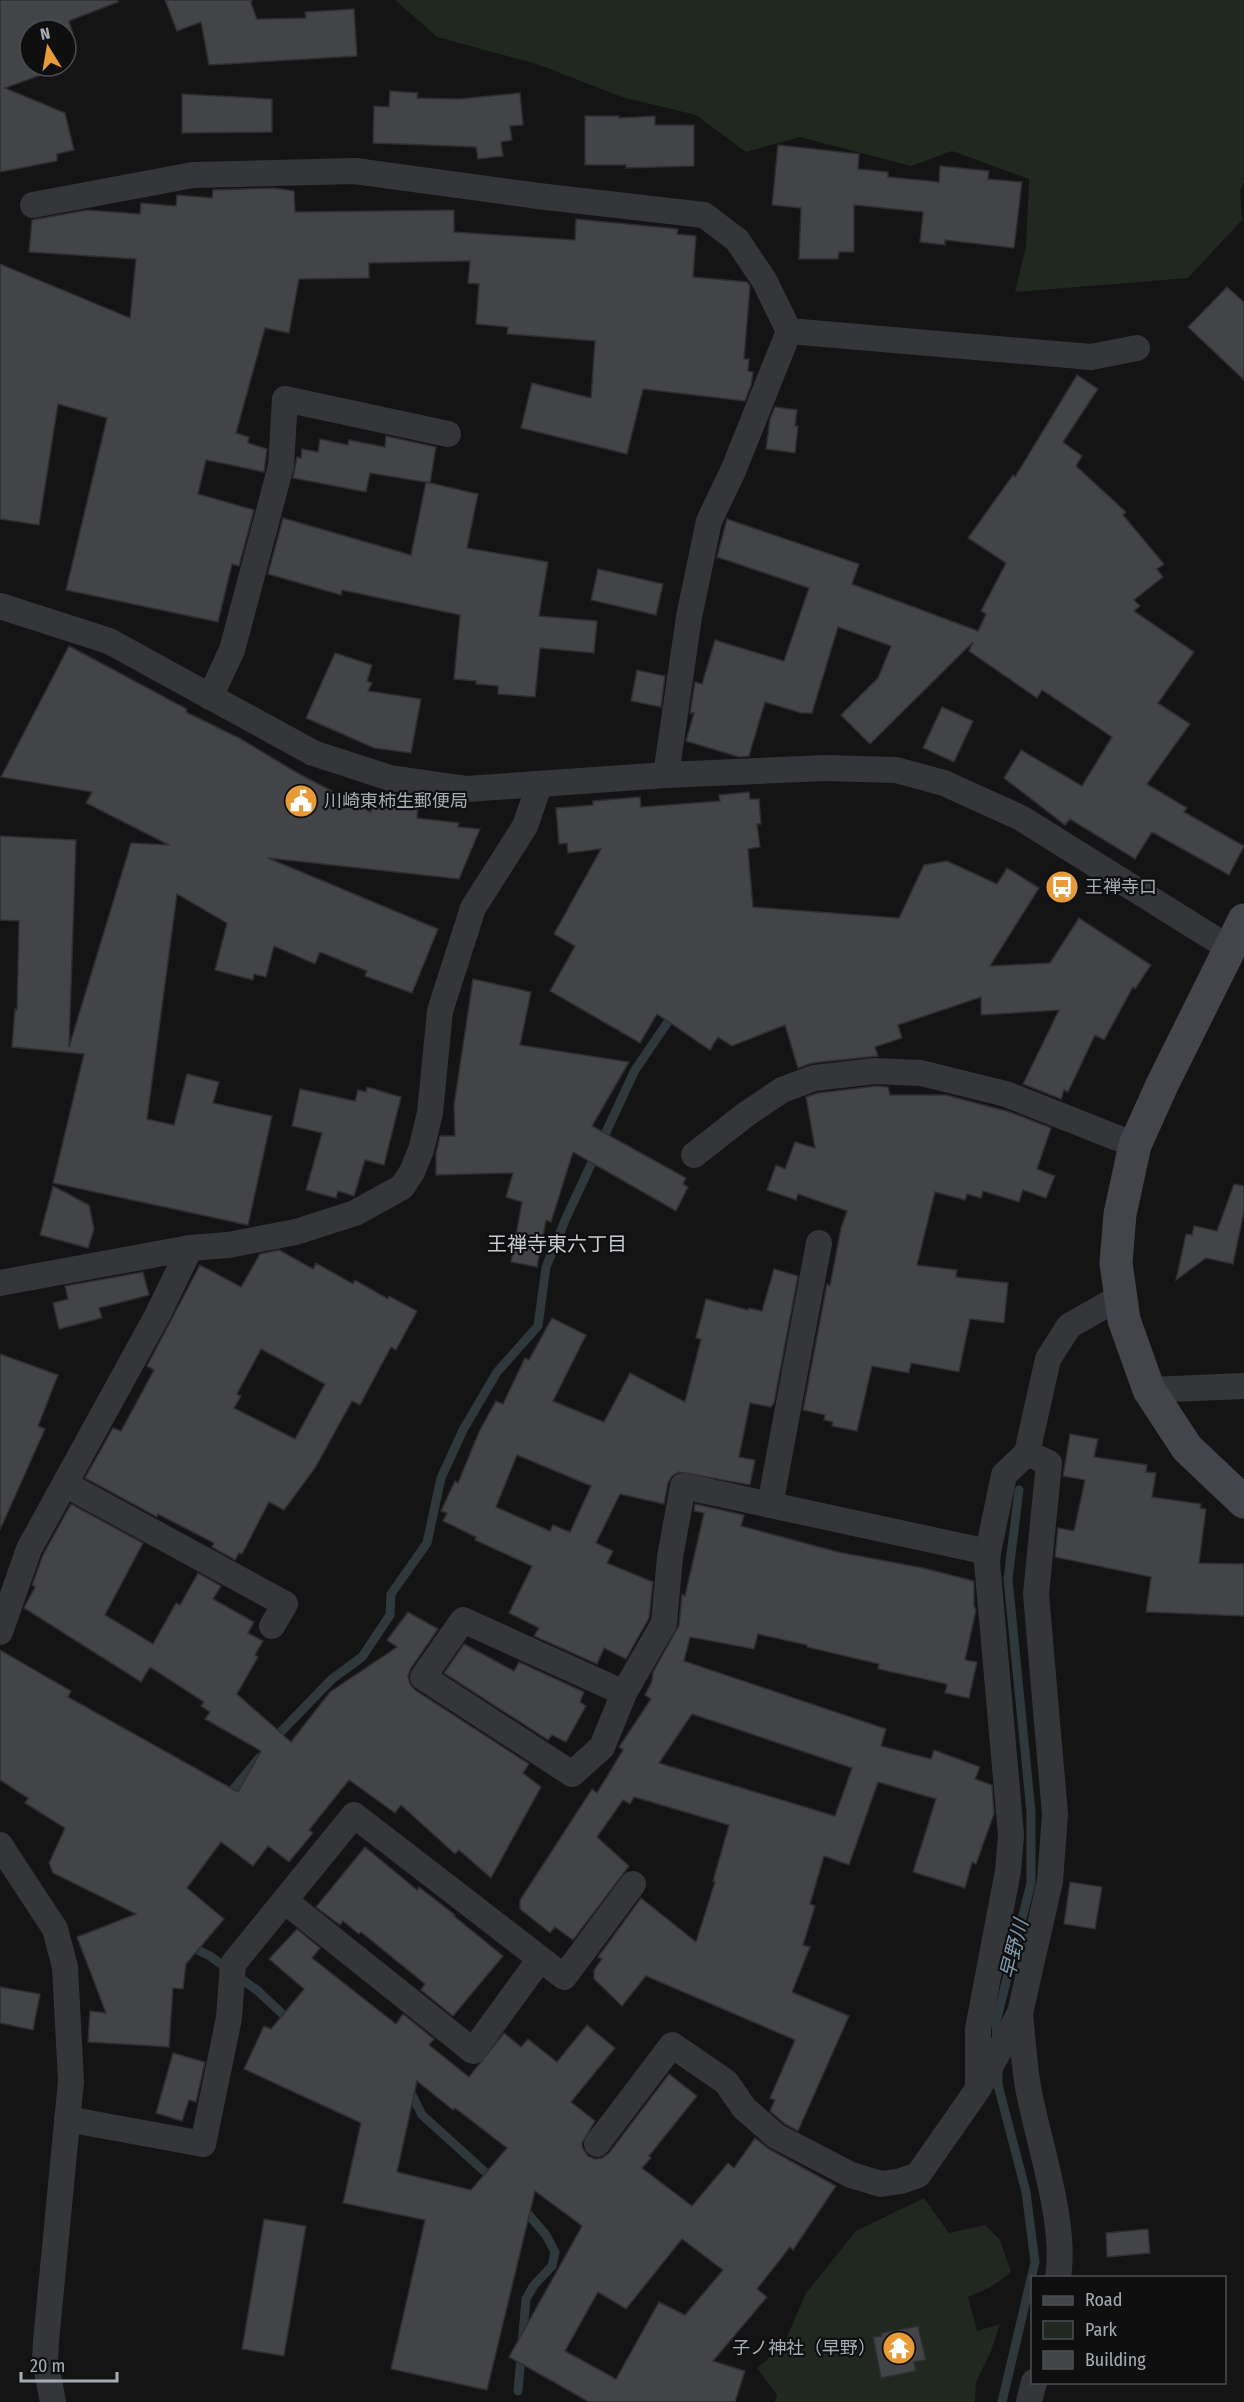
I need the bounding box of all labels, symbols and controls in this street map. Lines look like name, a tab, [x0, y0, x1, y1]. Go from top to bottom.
north arrow	[18, 18, 78, 78]
text: N	[39, 24, 52, 44]
public building icon: 川崎東柿生郵便局	[283, 783, 319, 819]
place label: 川崎東柿生郵便局	[324, 790, 468, 812]
bus stop icon: 王禅寺口	[1044, 869, 1080, 905]
place label: 王禅寺口	[1085, 876, 1157, 898]
district label: 王禅寺東六丁目	[487, 1232, 627, 1256]
water label: 早野川	[995, 1915, 1033, 1981]
legend	[1031, 2276, 1226, 2384]
text: Road	[1085, 2289, 1122, 2311]
text: Park	[1085, 2319, 1118, 2341]
temple icon: 子ノ神社（早野）	[881, 2330, 917, 2366]
place label: 子ノ神社（早野）	[732, 2337, 876, 2359]
scale bar	[21, 2345, 117, 2383]
text: Building	[1085, 2349, 1146, 2371]
text: 20 m	[30, 2355, 65, 2377]

